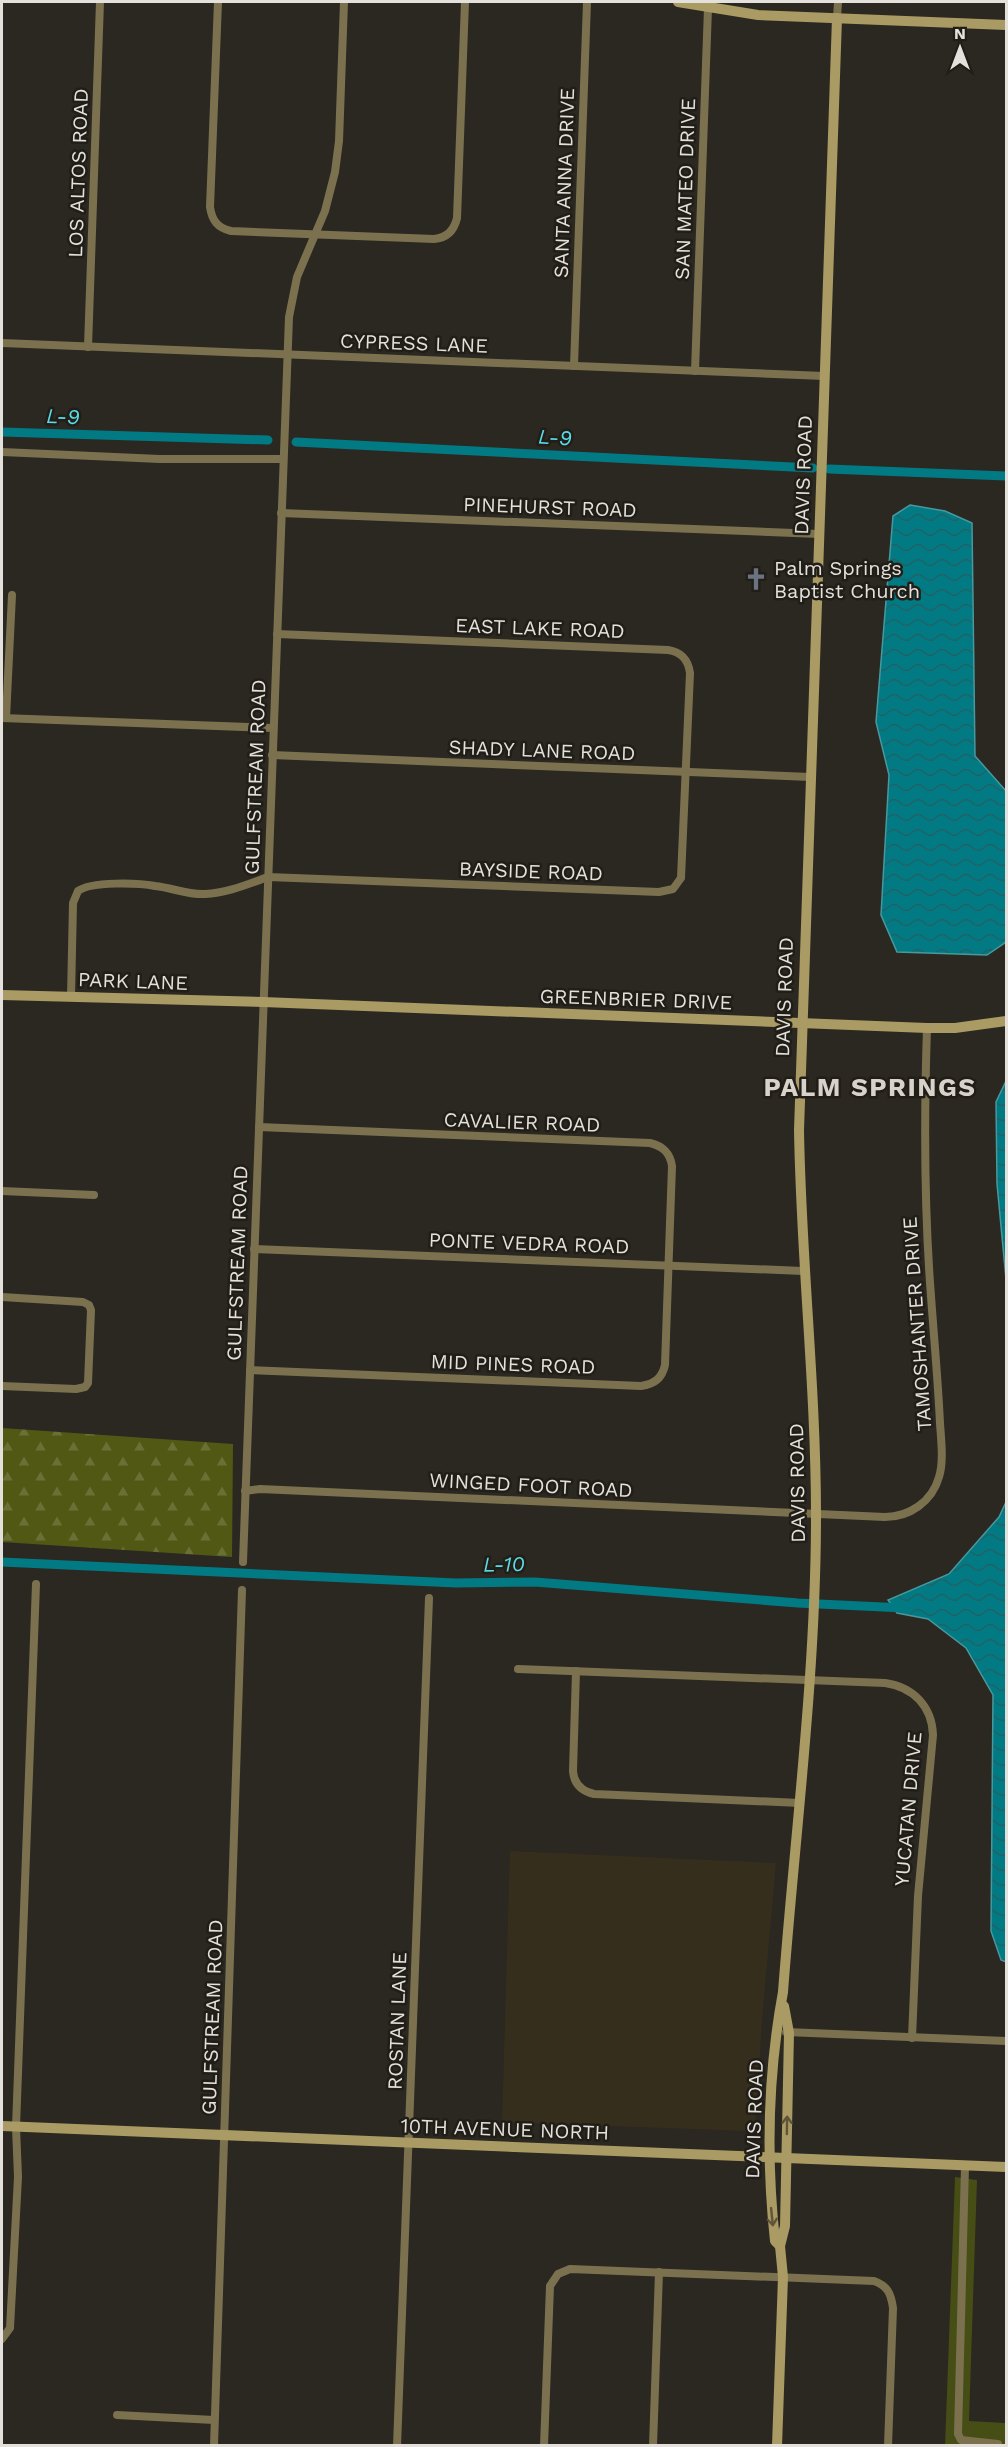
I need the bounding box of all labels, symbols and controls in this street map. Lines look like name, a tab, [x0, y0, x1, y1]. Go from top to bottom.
north arrow	[930, 18, 990, 78]
text: N	[954, 24, 966, 43]
street label: SANTA ANNA DRIVE	[549, 87, 579, 279]
street label: LOS ALTOS ROAD	[63, 88, 93, 258]
street label: SAN MATEO DRIVE	[670, 98, 700, 280]
street label: CYPRESS LANE	[340, 328, 488, 358]
water label: L-9	[46, 403, 80, 429]
street label: DAVIS ROAD	[789, 415, 817, 535]
water label: L-9	[538, 424, 572, 450]
street label: PINEHURST ROAD	[463, 492, 637, 522]
place label: Palm Springs Baptist Church	[774, 556, 920, 603]
church icon: Palm Springs Baptist Church	[743, 566, 769, 592]
street label: EAST LAKE ROAD	[455, 613, 625, 643]
street label: GULFSTREAM ROAD	[240, 679, 270, 875]
street label: SHADY LANE ROAD	[448, 735, 636, 765]
street label: BAYSIDE ROAD	[459, 856, 603, 886]
street label: DAVIS ROAD	[770, 937, 798, 1057]
street label: PARK LANE	[78, 967, 188, 995]
street label: GREENBRIER DRIVE	[539, 984, 733, 1014]
district label: PALM SPRINGS	[763, 1072, 977, 1102]
street label: CAVALIER ROAD	[443, 1107, 601, 1137]
street label: GULFSTREAM ROAD	[222, 1165, 252, 1361]
street label: TAMOSHANTER DRIVE	[898, 1216, 936, 1432]
street label: PONTE VEDRA ROAD	[428, 1228, 630, 1258]
street label: MID PINES ROAD	[430, 1349, 596, 1379]
street label: DAVIS ROAD	[784, 1423, 810, 1543]
street label: WINGED FOOT ROAD	[429, 1468, 633, 1502]
water label: L-10	[483, 1551, 525, 1577]
street label: YUCATAN DRIVE	[889, 1731, 927, 1887]
street label: GULFSTREAM ROAD	[197, 1919, 227, 2115]
street label: ROSTAN LANE	[383, 1952, 411, 2090]
street label: DAVIS ROAD	[740, 2059, 768, 2179]
street label: 10TH AVENUE NORTH	[400, 2113, 610, 2145]
one-way arrow	[781, 2115, 792, 2135]
one-way arrow	[767, 2207, 778, 2227]

